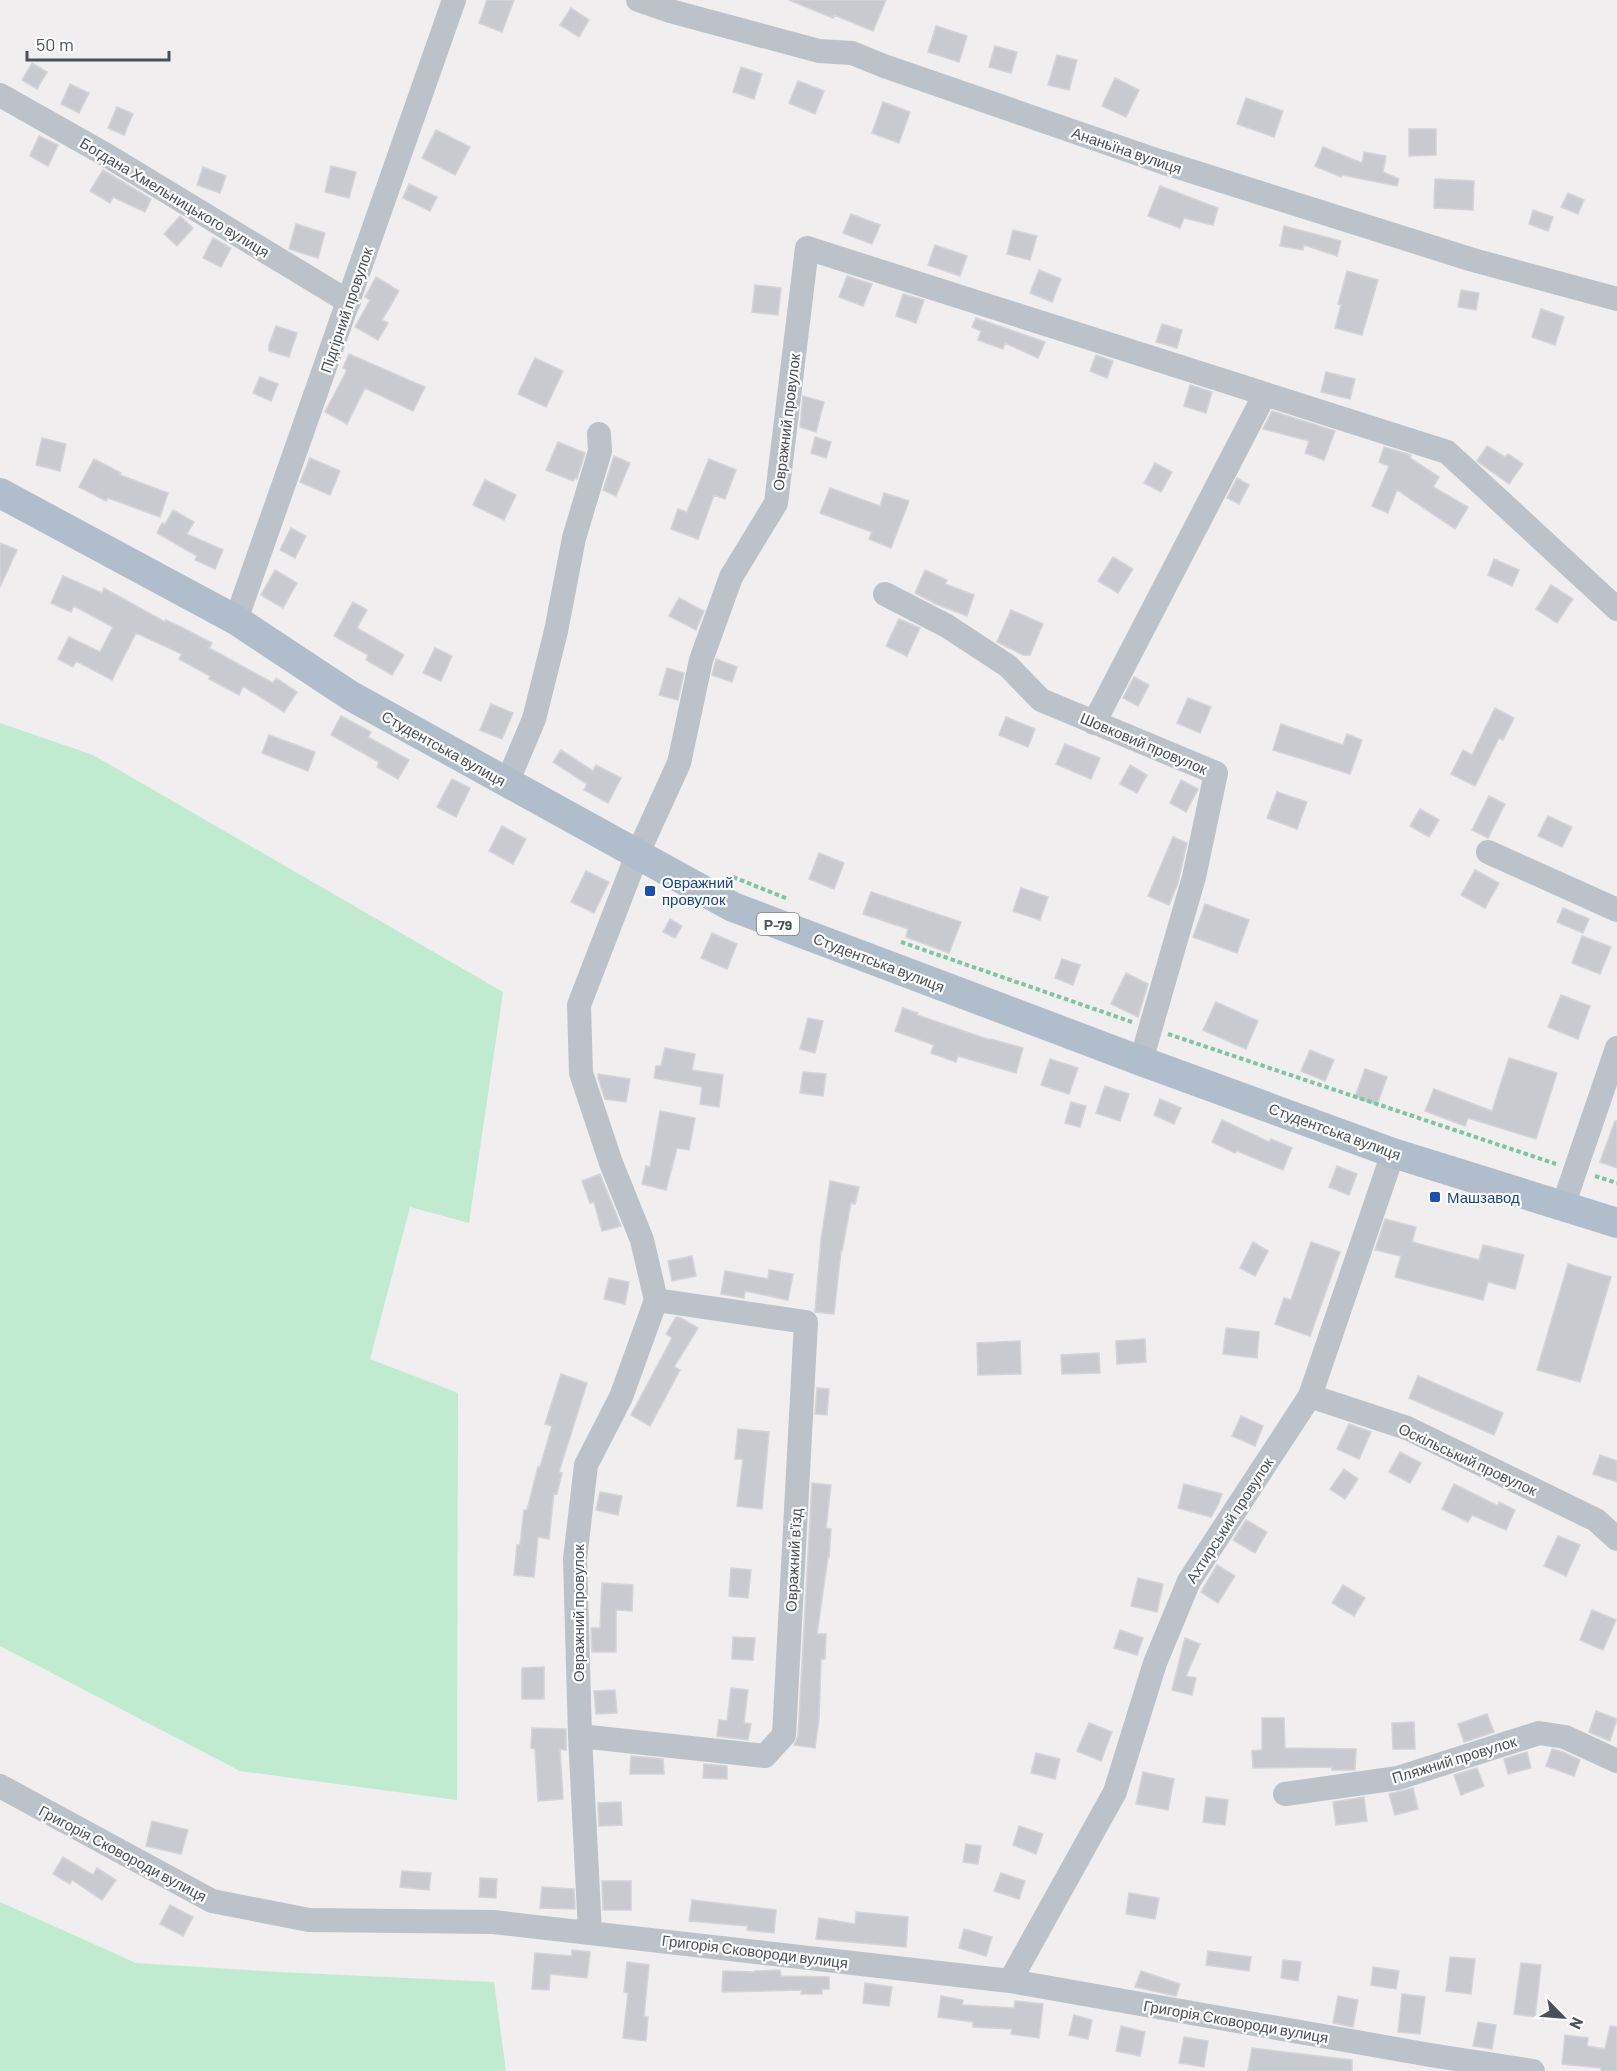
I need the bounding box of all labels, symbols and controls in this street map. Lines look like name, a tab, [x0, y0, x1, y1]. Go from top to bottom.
scale bar	[27, 24, 170, 62]
text: 50 m	[36, 33, 74, 55]
street label: Ананьїна вулиця	[1070, 123, 1184, 177]
street label: Богдана Хмельницького вулиця	[77, 133, 273, 261]
street label: Підгірний провулок	[316, 244, 376, 375]
street label: Овражний провулок	[769, 352, 803, 492]
street label: Студентська вулиця	[379, 706, 509, 790]
street label: Шовковий провулок	[1078, 708, 1211, 778]
place label: Овражний провулок	[662, 873, 733, 908]
marker: Овражний провулок	[643, 884, 657, 898]
road number: Р-79	[757, 913, 799, 935]
street label: Студентська вулиця	[811, 929, 947, 995]
street label: Студентська вулиця	[1267, 1099, 1403, 1163]
place label: Машзавод	[1447, 1188, 1520, 1206]
marker: Машзавод	[1428, 1190, 1442, 1204]
street label: Оскільський провулок	[1396, 1419, 1540, 1499]
street label: Ахтирський провулок	[1182, 1454, 1277, 1586]
street label: Овражний в'їзд	[781, 1507, 805, 1612]
street label: Овражний провулок	[569, 1544, 587, 1682]
street label: Пляжний провулок	[1390, 1731, 1519, 1786]
street label: Григорія Сковороди вулиця	[36, 1801, 210, 1905]
street label: Григорія Сковороди вулиця	[661, 1931, 849, 1971]
north arrow	[1533, 1987, 1593, 2047]
street label: Григорія Сковороди вулиця	[1142, 1996, 1330, 2046]
text: N	[1566, 2015, 1588, 2032]

